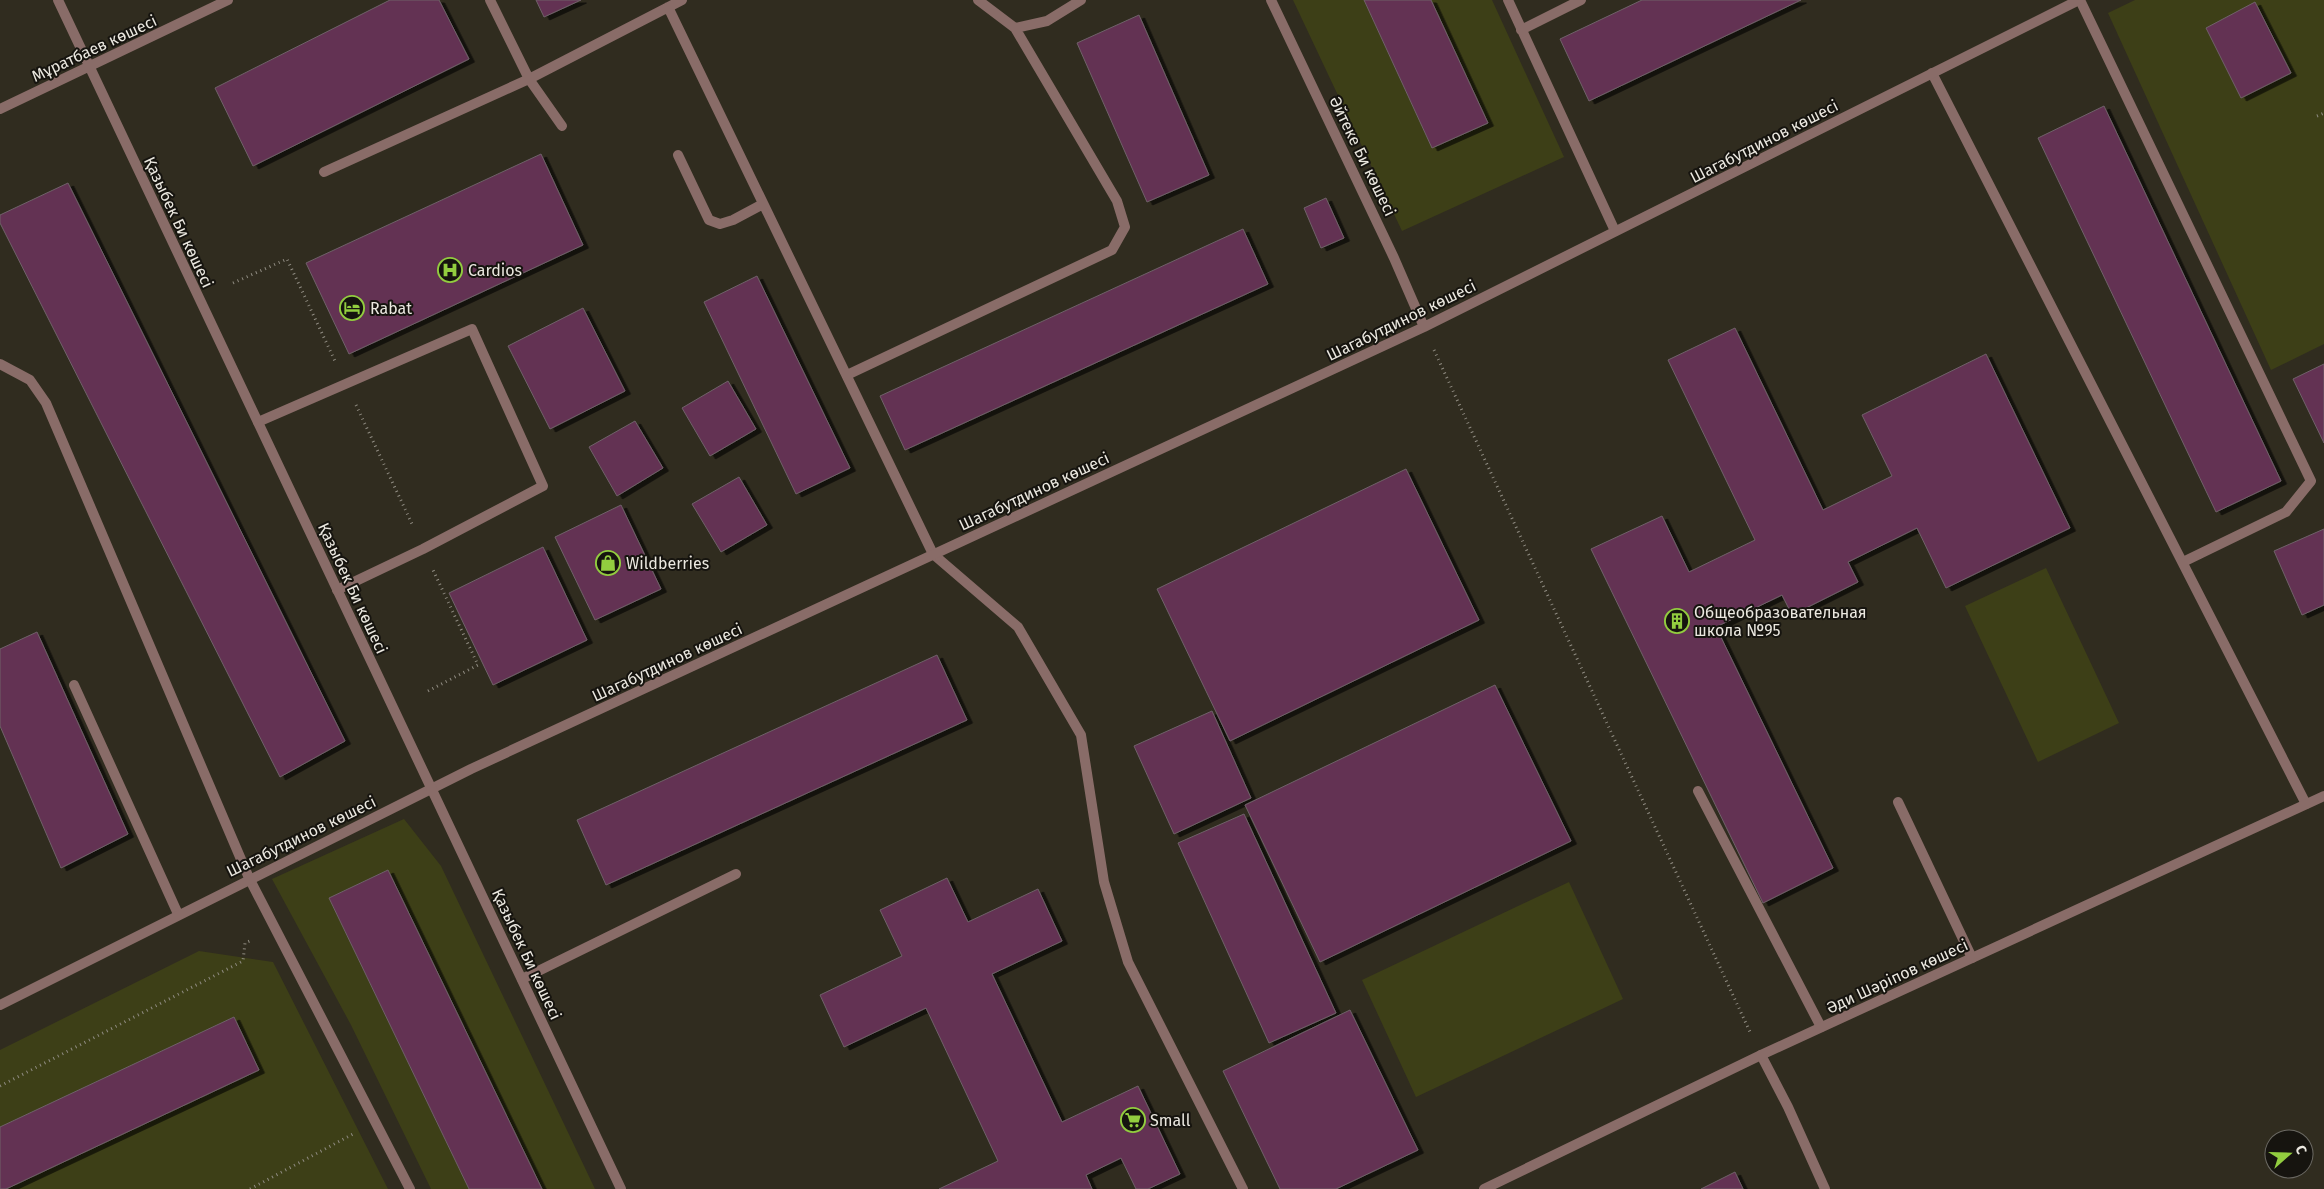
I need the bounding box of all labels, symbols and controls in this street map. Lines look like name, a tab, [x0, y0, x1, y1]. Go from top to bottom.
street label: Мұратбаев көшесі	[29, 11, 160, 86]
street label: Әйтеке Би көшесі	[1325, 93, 1400, 219]
street label: Шагабутдинов көшесі	[1687, 96, 1841, 187]
street label: Қазыбек Би көшесі	[140, 154, 217, 291]
hospital icon: Cardios	[437, 257, 463, 283]
place label: Cardios	[468, 261, 522, 280]
street label: Шагабутдинов көшесі	[1324, 276, 1479, 365]
hotel icon: Rabat	[339, 295, 365, 321]
place label: Rabat	[370, 299, 412, 318]
street label: Шагабутдинов көшесі	[956, 448, 1112, 535]
street label: Қазыбек Би көшесі	[314, 520, 391, 657]
shop icon: Wildberries	[595, 550, 621, 576]
place label: Wildberries	[626, 554, 709, 573]
place label: Общеобразовательная школа №95	[1694, 603, 1867, 640]
building icon: Общеобразовательная школа №95	[1664, 608, 1690, 634]
street label: Шагабутдинов көшесі	[589, 619, 745, 706]
street label: Шагабутдинов көшесі	[224, 792, 379, 881]
street label: Қазыбек Би көшесі	[488, 886, 565, 1023]
street label: Әди Шәріпов көшесі	[1823, 935, 1971, 1018]
supermarket icon: Small	[1120, 1107, 1146, 1133]
place label: Small	[1150, 1111, 1191, 1130]
north arrow	[2264, 1129, 2314, 1179]
text: С	[2291, 1143, 2310, 1156]

